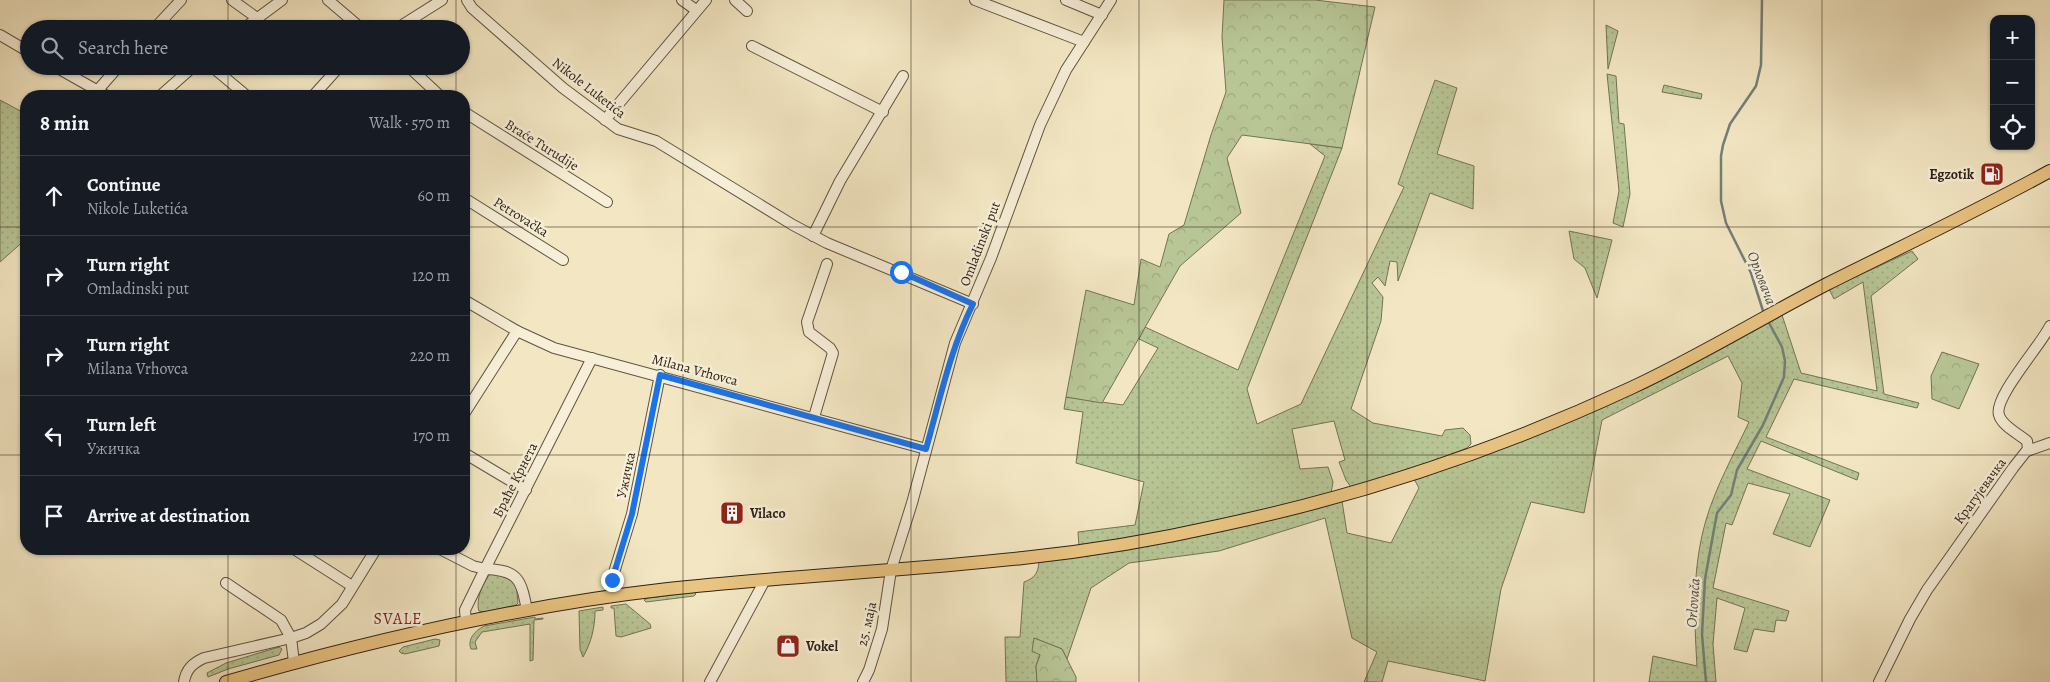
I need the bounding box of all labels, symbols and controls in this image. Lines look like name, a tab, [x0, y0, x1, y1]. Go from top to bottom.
map controls	[1990, 15, 2035, 150]
button: +	[1990, 15, 2035, 60]
search box	[20, 20, 470, 75]
icon: search	[38, 34, 66, 62]
text: Search here	[78, 35, 168, 61]
street label: Nikole Luketića	[548, 53, 630, 123]
button: −	[1990, 60, 2035, 105]
button: locate	[1990, 105, 2035, 150]
text: 8 min	[40, 109, 89, 137]
text: Walk · 570 m	[369, 112, 450, 134]
street label: Braće Turudije	[501, 115, 583, 175]
fuel station icon: Egzotik	[1979, 161, 2005, 187]
place label: Egzotik	[1929, 165, 1975, 184]
text: Continue	[87, 172, 161, 198]
icon: ahead	[40, 182, 68, 210]
text: 60 m	[418, 185, 450, 207]
street label: Petrovačka	[490, 193, 553, 242]
text: Nikole Luketića	[87, 198, 188, 220]
street label: Omladinski put	[955, 199, 1005, 289]
water label: Орловача	[1743, 248, 1781, 308]
text: Turn right	[87, 252, 169, 278]
route start	[890, 261, 913, 284]
icon: right	[40, 262, 68, 290]
text: 120 m	[412, 265, 450, 287]
text: Omladinski put	[87, 278, 189, 300]
text: Turn right	[87, 332, 169, 358]
icon: right	[40, 342, 68, 370]
text: 220 m	[410, 345, 450, 367]
street label: Milana Vrhovca	[650, 349, 741, 391]
text: Milana Vrhovca	[87, 358, 188, 380]
text: Turn left	[87, 412, 156, 438]
icon: left	[40, 422, 68, 450]
text: 170 m	[413, 425, 450, 447]
text: Ужичка	[87, 438, 140, 460]
street label: Браће Крнета	[488, 439, 542, 521]
street label: Ужичка	[612, 450, 640, 500]
street label: Крагујевачка	[1949, 454, 2011, 528]
building icon: Vilaco	[719, 500, 745, 526]
icon: arrive	[40, 502, 68, 530]
text: Arrive at destination	[87, 503, 250, 529]
place label: Vilaco	[749, 504, 786, 523]
route end	[601, 569, 624, 592]
water label: Orlovača	[1681, 577, 1705, 628]
street label: 25. маја	[853, 599, 881, 648]
district label: SVALE	[373, 608, 423, 630]
shop icon: Vokel	[775, 633, 801, 659]
place label: Vokel	[805, 637, 838, 656]

